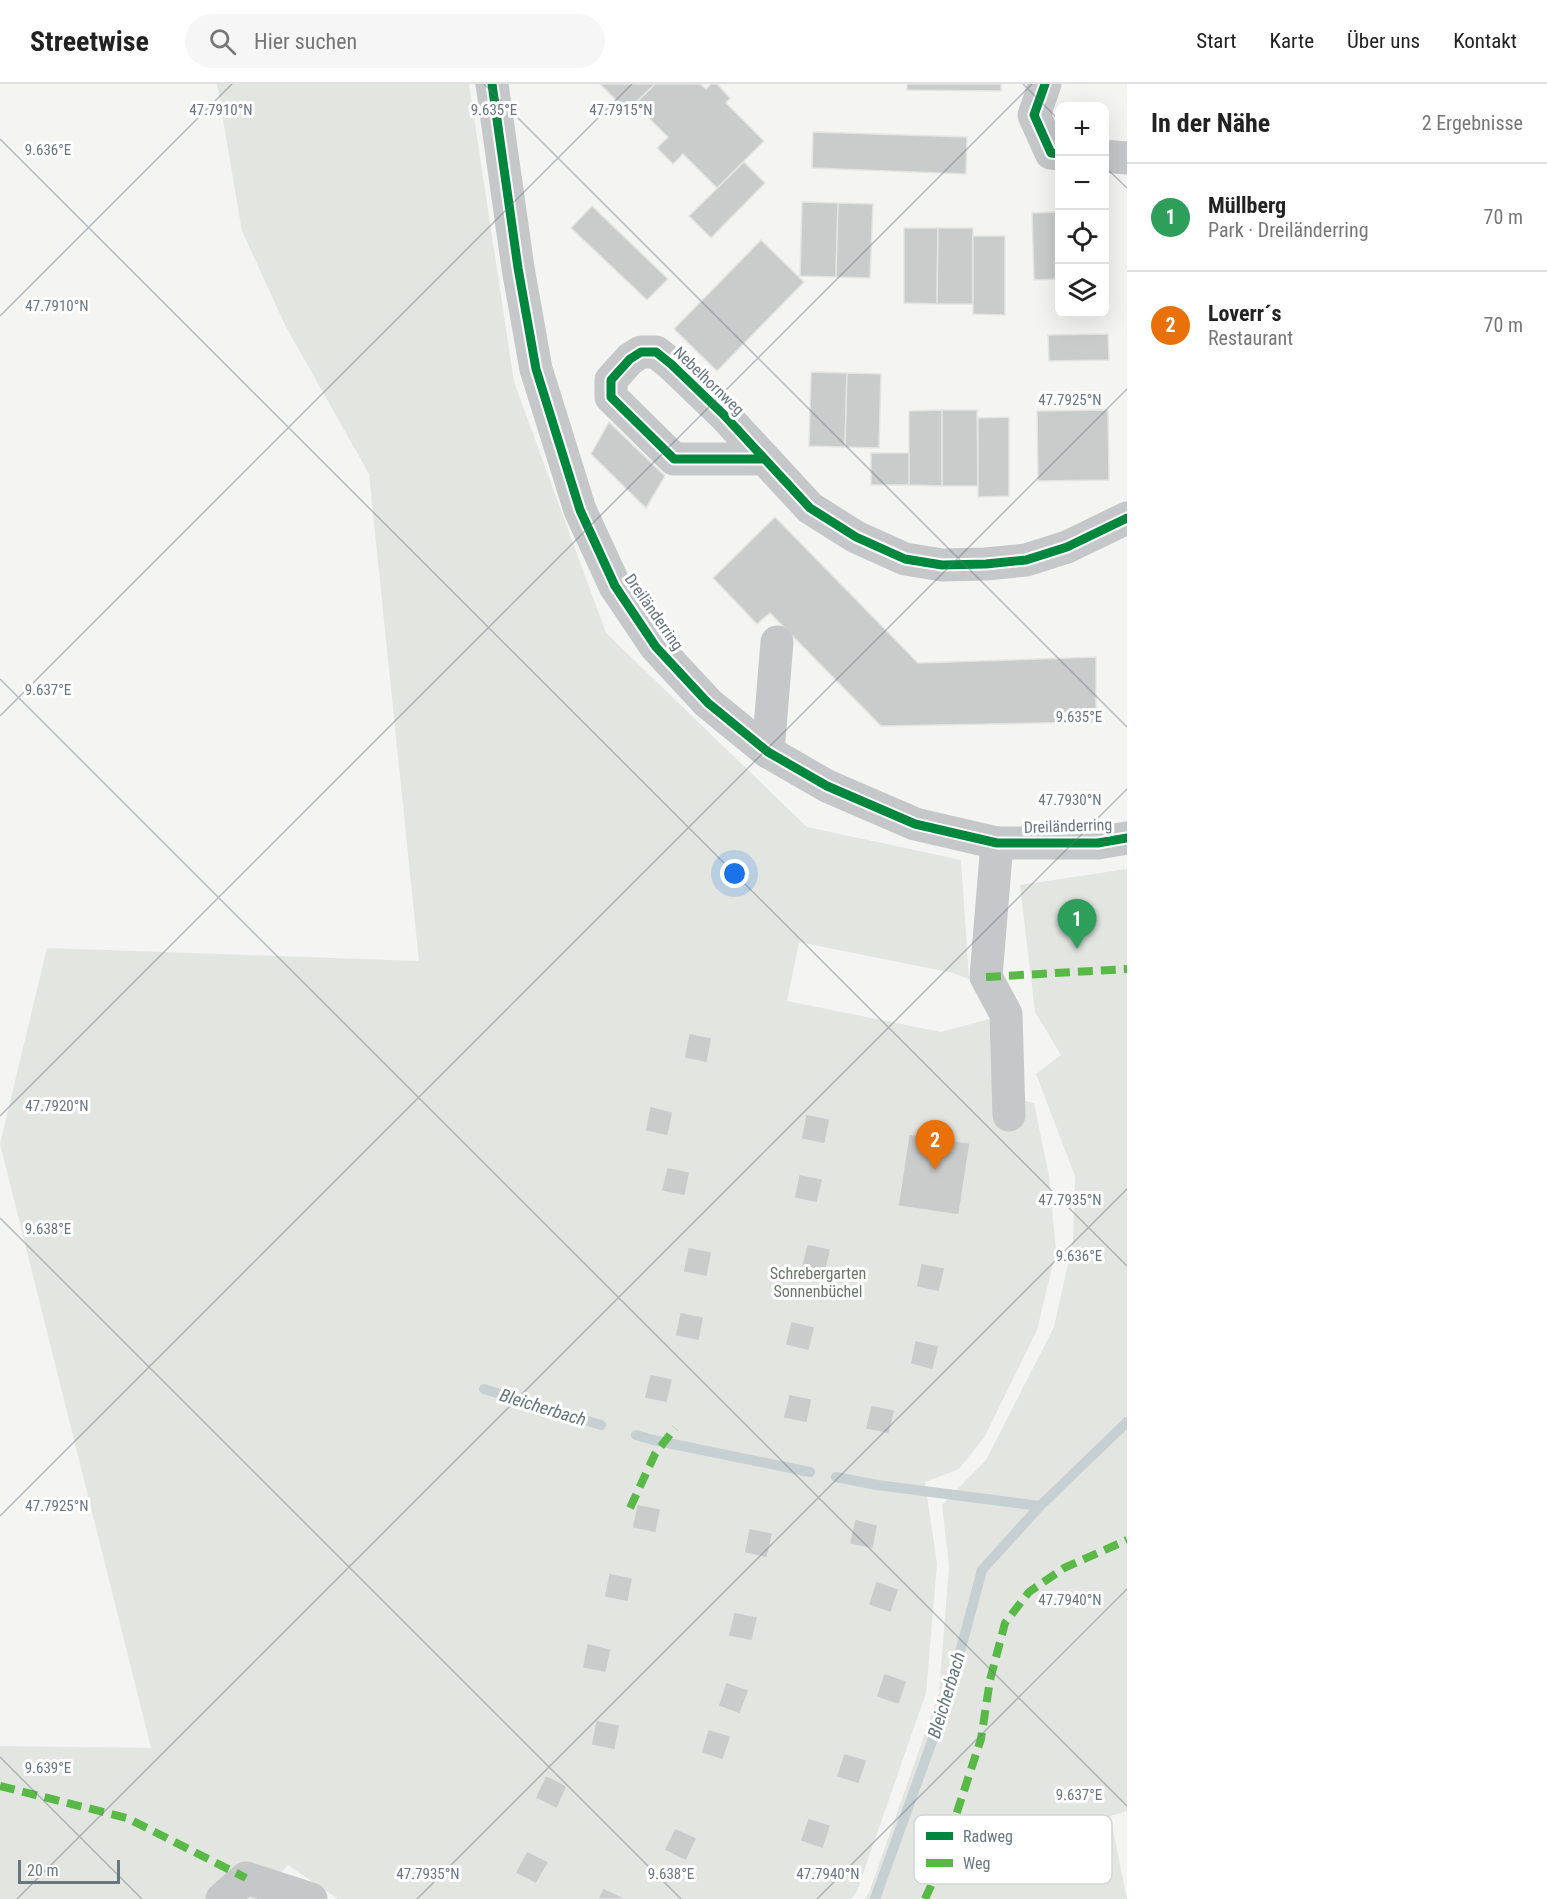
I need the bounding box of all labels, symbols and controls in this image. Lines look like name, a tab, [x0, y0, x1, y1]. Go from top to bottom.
search box	[185, 14, 605, 68]
text: Streetwise	[30, 25, 149, 58]
icon: search	[206, 25, 239, 58]
text: Hier suchen	[254, 29, 357, 54]
text: Start	[1196, 29, 1237, 53]
text: Karte	[1270, 29, 1314, 53]
text: Über uns	[1347, 29, 1420, 53]
text: Kontakt	[1453, 29, 1517, 53]
text: 47.7910°N	[189, 101, 253, 119]
text: 9.635°E	[471, 101, 517, 119]
text: 47.7915°N	[589, 101, 653, 119]
map controls	[1055, 102, 1109, 318]
button: +	[1055, 102, 1109, 156]
text: In der Nähe	[1151, 108, 1270, 138]
text: 2 Ergebnisse	[1422, 111, 1523, 135]
text: 9.636°E	[25, 141, 71, 159]
button: −	[1055, 156, 1109, 210]
text: Müllberg	[1208, 193, 1286, 218]
text: 1	[1165, 205, 1176, 229]
text: 70 m	[1484, 205, 1523, 229]
button: locate	[1055, 210, 1109, 264]
text: Park · Dreiländerring	[1208, 218, 1369, 242]
button: layers	[1055, 264, 1109, 318]
text: 47.7910°N	[25, 297, 89, 315]
text: Loverr´s	[1208, 301, 1281, 326]
text: 2	[1165, 313, 1176, 337]
text: 70 m	[1484, 313, 1523, 337]
text: Restaurant	[1208, 326, 1293, 350]
street label: Nebelhornweg	[670, 343, 748, 419]
text: 47.7925°N	[1038, 391, 1102, 409]
street label: Dreiländerring	[621, 570, 687, 654]
text: 9.637°E	[25, 681, 71, 699]
text: 9.635°E	[1056, 708, 1102, 726]
text: 47.7930°N	[1038, 791, 1102, 809]
street label: Dreiländerring	[1023, 815, 1113, 837]
your location	[720, 859, 749, 888]
pin: 1	[1058, 900, 1096, 949]
text: 47.7920°N	[25, 1097, 89, 1115]
pin: 2	[916, 1120, 954, 1170]
text: 47.7935°N	[1038, 1191, 1102, 1209]
text: 9.638°E	[25, 1220, 71, 1238]
text: 9.636°E	[1056, 1247, 1102, 1265]
park label: Schrebergarten Sonnenbüchel	[770, 1264, 866, 1301]
water label: Bleicherbach	[497, 1384, 589, 1430]
text: 47.7925°N	[25, 1497, 89, 1515]
text: 47.7940°N	[1038, 1591, 1102, 1609]
water label: Bleicherbach	[923, 1649, 969, 1741]
text: 9.639°E	[25, 1759, 71, 1777]
text: 9.637°E	[1056, 1786, 1102, 1804]
legend	[914, 1815, 1112, 1884]
text: Radweg	[963, 1827, 1013, 1846]
text: Weg	[963, 1854, 990, 1873]
scale bar	[18, 1857, 120, 1884]
text: 20 m	[27, 1861, 59, 1880]
text: 47.7935°N	[396, 1865, 460, 1883]
text: 9.638°E	[648, 1865, 694, 1883]
text: 47.7940°N	[796, 1865, 860, 1883]

